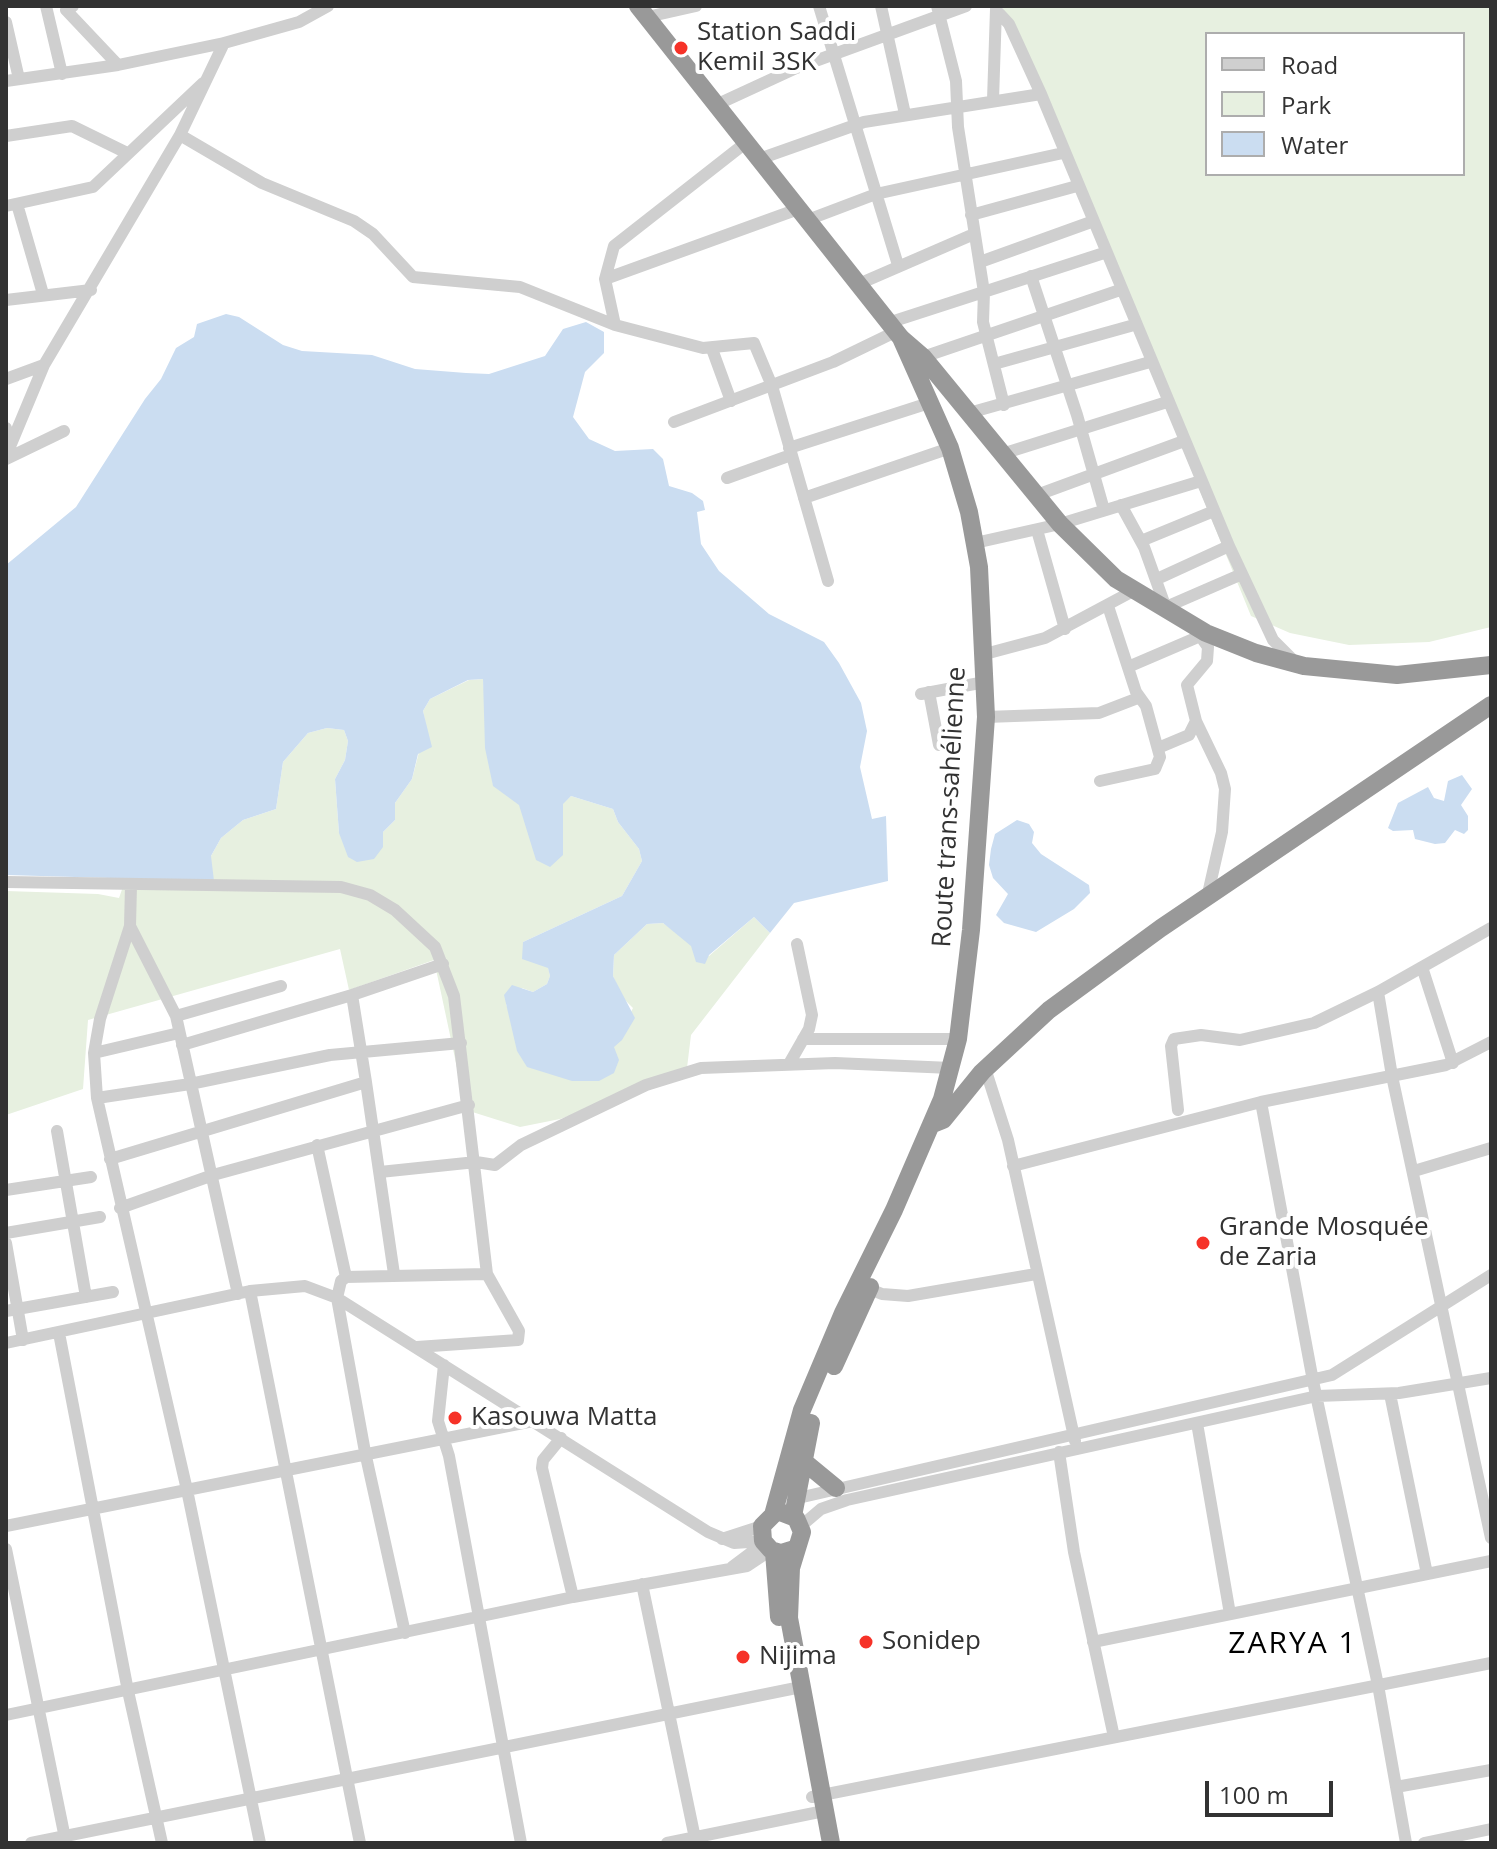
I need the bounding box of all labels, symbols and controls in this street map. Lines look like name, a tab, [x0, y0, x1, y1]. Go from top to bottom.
place label: Station Saddi Kemil 3SK	[697, 17, 856, 78]
legend	[1205, 32, 1465, 176]
marker: Station Saddi Kemil 3SK	[672, 39, 690, 57]
text: Road	[1281, 48, 1338, 81]
text: Park	[1281, 88, 1331, 121]
text: Water	[1281, 128, 1348, 161]
street label: Route trans-sahélienne	[927, 666, 973, 948]
place label: Grande Mosquée de Zaria	[1219, 1212, 1429, 1274]
marker: Grande Mosquée de Zaria	[1194, 1234, 1212, 1252]
place label: Kasouwa Matta	[471, 1402, 658, 1434]
marker: Kasouwa Matta	[446, 1409, 464, 1427]
place label: Sonidep	[882, 1626, 981, 1658]
district label: ZARYA 1	[1228, 1626, 1358, 1662]
marker: Sonidep	[857, 1633, 875, 1651]
place label: Nijima	[759, 1641, 837, 1673]
marker: Nijima	[734, 1648, 752, 1666]
scale bar	[1209, 1765, 1337, 1815]
text: 100 m	[1219, 1778, 1289, 1811]

